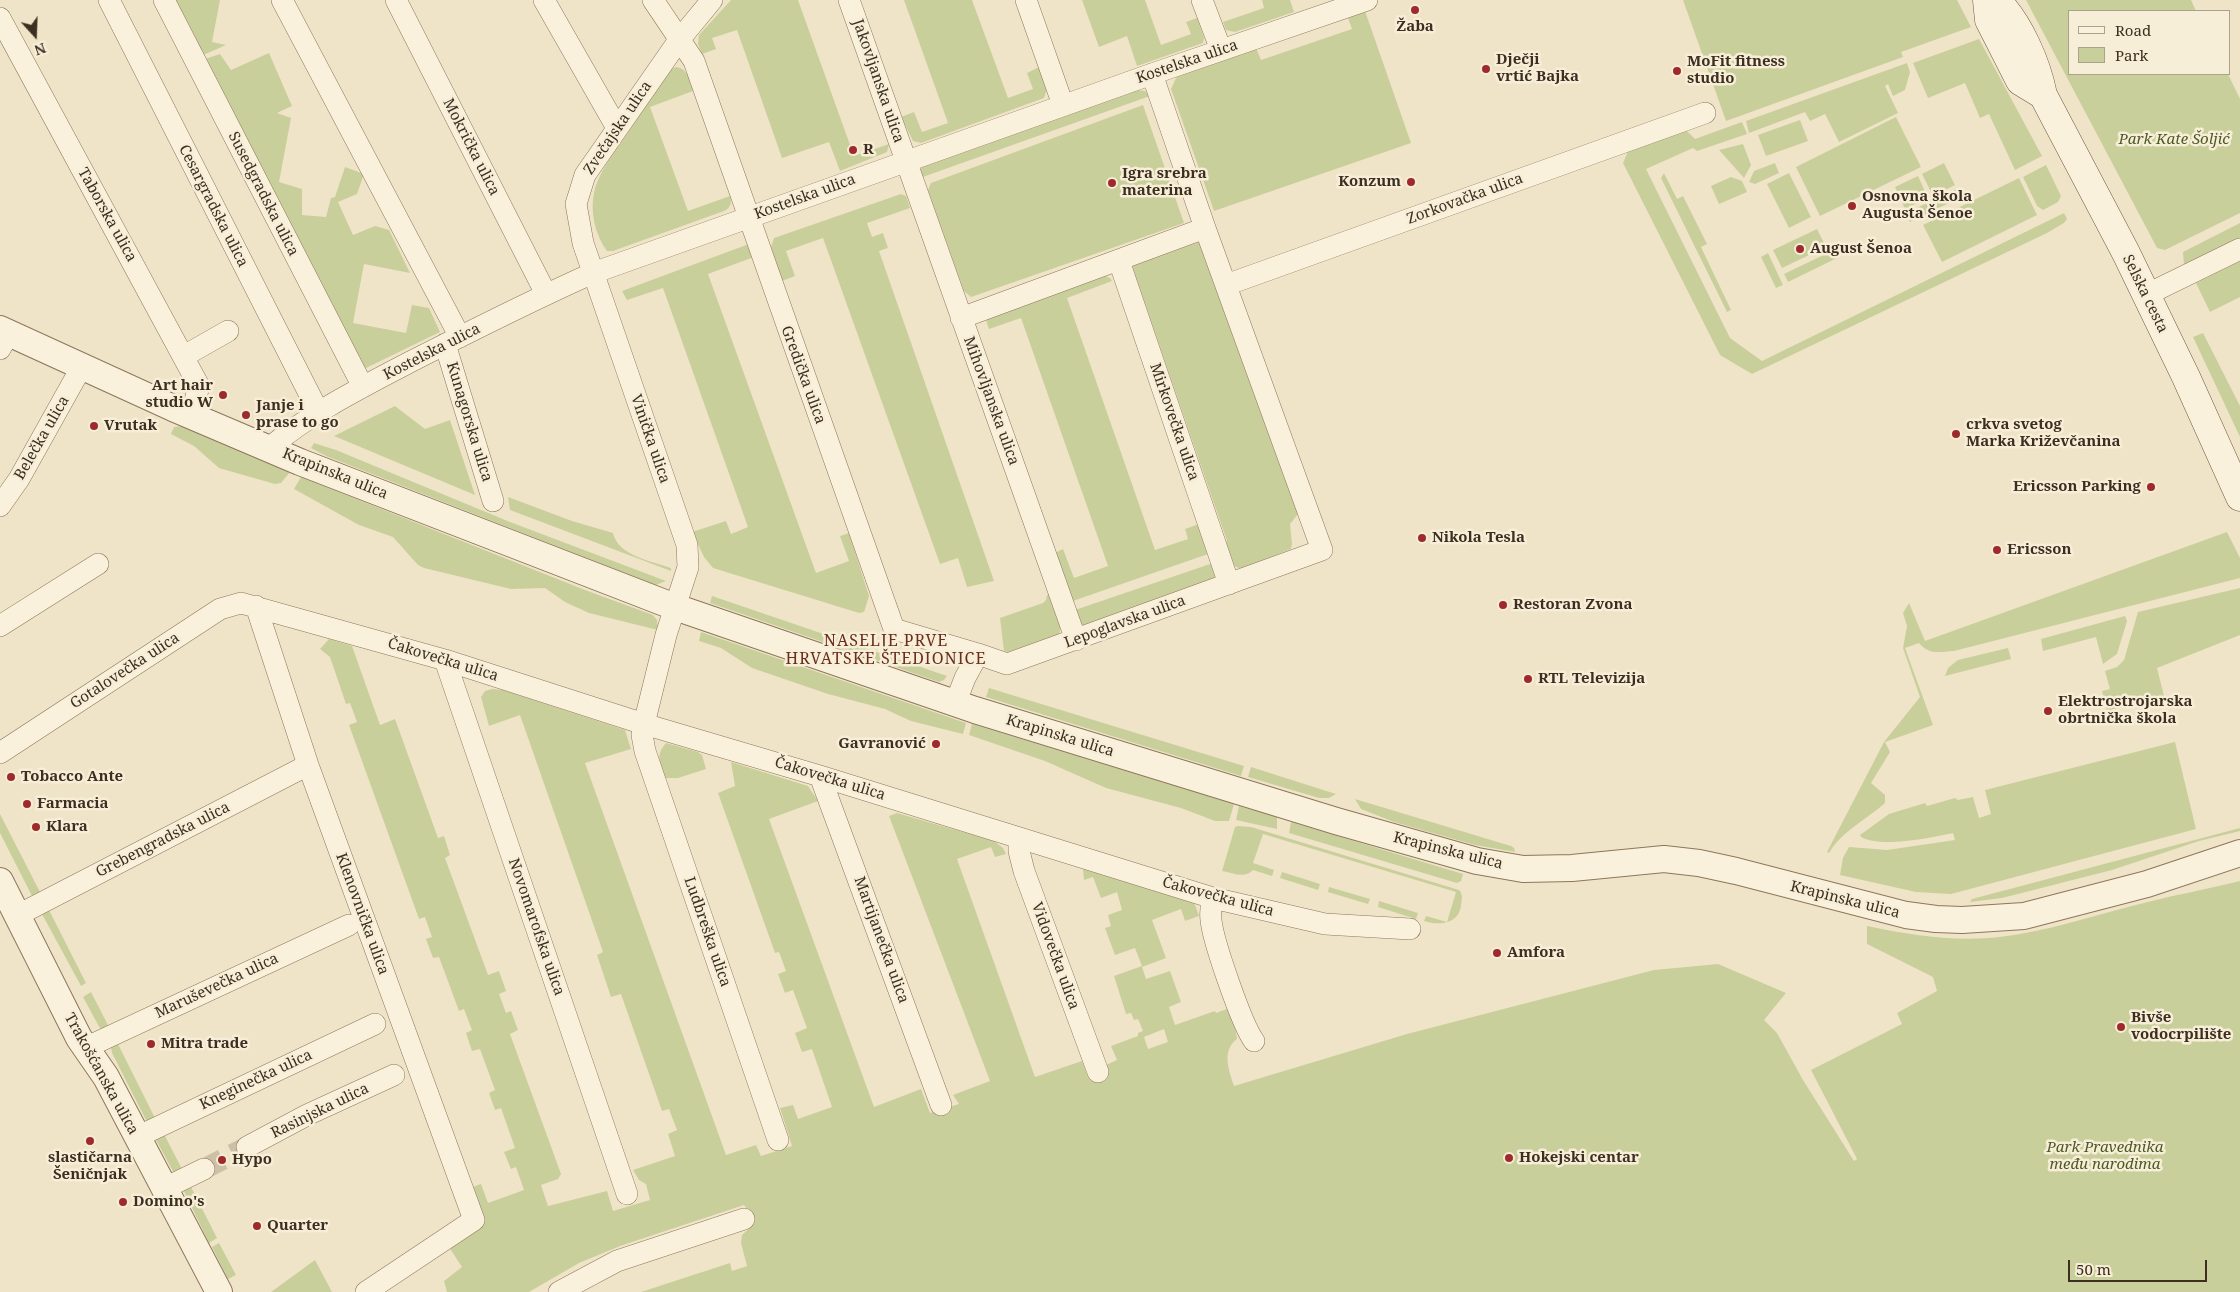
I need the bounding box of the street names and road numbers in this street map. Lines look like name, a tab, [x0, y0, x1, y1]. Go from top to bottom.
street label: Jakovljanska ulica	[848, 17, 908, 145]
street label: Kostelska ulica	[1134, 36, 1240, 88]
street label: Zvečajska ulica	[580, 78, 656, 178]
street label: Mokrička ulica	[439, 95, 503, 199]
street label: Susedgradska ulica	[224, 129, 302, 259]
street label: Cesargradska ulica	[174, 142, 252, 270]
street label: Taborska ulica	[74, 165, 140, 265]
street label: Kostelska ulica	[752, 170, 858, 224]
street label: Zorkovačka ulica	[1405, 170, 1525, 228]
street label: Selska cesta	[2118, 252, 2172, 336]
street label: Kostelska ulica	[381, 320, 483, 384]
street label: Gredička ulica	[777, 323, 829, 427]
street label: Mihovljanska ulica	[959, 334, 1023, 468]
street label: Kunagorska ulica	[442, 360, 496, 484]
street label: Mirkovečka ulica	[1145, 361, 1203, 483]
street label: Vinička ulica	[626, 392, 674, 486]
street label: Belečka ulica	[11, 393, 73, 483]
street label: Krapinska ulica	[280, 445, 390, 503]
street label: Lepoglavska ulica	[1062, 592, 1188, 652]
street label: Gotalovečka ulica	[67, 629, 183, 713]
street label: Čakovečka ulica	[385, 635, 501, 685]
street label: Krapinska ulica	[1004, 711, 1116, 761]
street label: Čakovečka ulica	[772, 754, 888, 804]
street label: Grebengradska ulica	[93, 798, 233, 882]
street label: Krapinska ulica	[1391, 829, 1505, 873]
street label: Klenovnička ulica	[332, 851, 392, 977]
street label: Novomarofska ulica	[504, 856, 568, 998]
street label: Čakovečka ulica	[1160, 873, 1276, 921]
street label: Martijanečka ulica	[850, 874, 912, 1006]
street label: Ludbreška ulica	[680, 875, 734, 989]
street label: Krapinska ulica	[1788, 878, 1902, 922]
street label: Vidovečka ulica	[1027, 900, 1083, 1012]
street label: Maruševečka ulica	[153, 950, 281, 1022]
street label: Trakošćanska ulica	[60, 1010, 142, 1138]
street label: Kneginečka ulica	[197, 1046, 315, 1114]
street label: Rasinjska ulica	[268, 1080, 372, 1142]

